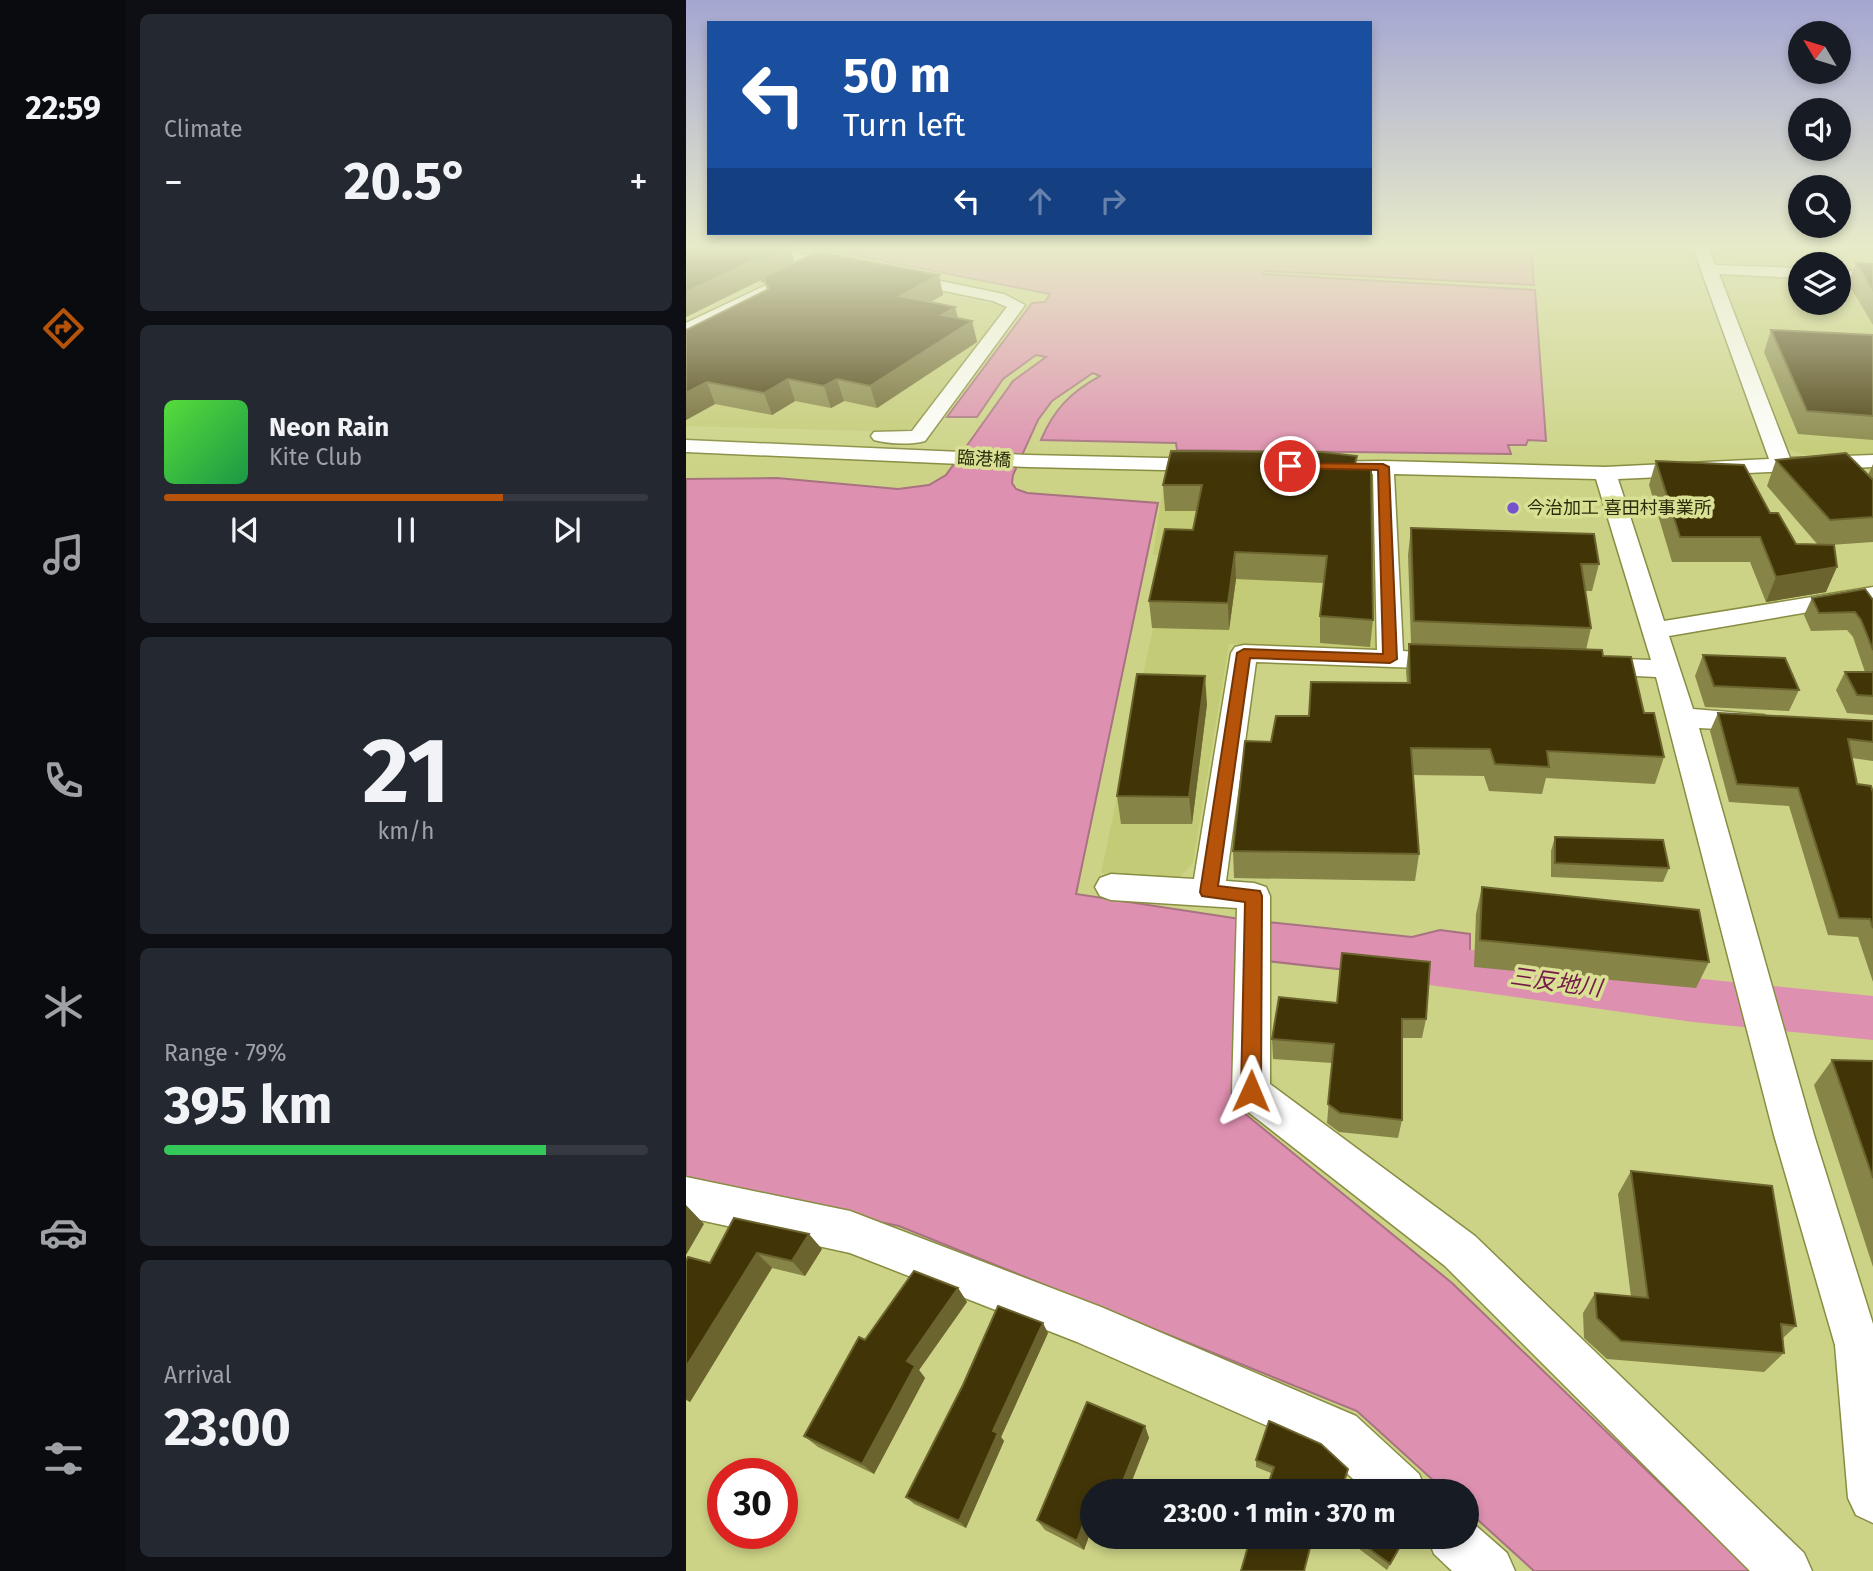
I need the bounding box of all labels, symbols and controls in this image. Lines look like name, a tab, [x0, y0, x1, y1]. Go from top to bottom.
north arrow	[1788, 21, 1852, 84]
map controls	[1788, 21, 1851, 315]
text: 50 m	[843, 46, 951, 105]
icon: left	[728, 49, 819, 140]
text: 22:59	[25, 89, 101, 127]
button: sound	[1788, 98, 1851, 161]
text: Turn left	[843, 106, 965, 144]
text: Climate	[164, 115, 243, 143]
text: 20.5°	[344, 150, 468, 213]
text: −	[164, 159, 183, 205]
text: +	[629, 159, 648, 205]
button: search	[1788, 175, 1851, 238]
icon: left	[948, 182, 986, 220]
icon: ahead	[1021, 182, 1059, 220]
icon: right	[1094, 182, 1132, 220]
button: layers	[1788, 252, 1851, 315]
icon: directions	[39, 304, 88, 353]
text: Neon Rain	[269, 412, 389, 443]
pin	[1260, 436, 1320, 496]
text: Kite Club	[269, 443, 362, 471]
street label: 臨港橋	[956, 447, 1012, 471]
icon: arrive	[1271, 447, 1309, 485]
place label: 今治加工 喜田村事業所	[1527, 497, 1712, 519]
marker: 今治加工 喜田村事業所	[1505, 500, 1521, 516]
icon: previous	[226, 511, 264, 549]
icon: pause	[387, 511, 425, 549]
icon: next	[548, 511, 586, 549]
icon: music	[39, 530, 88, 579]
text: 21	[362, 717, 450, 826]
icon: phone	[39, 756, 88, 805]
text: km/h	[378, 817, 434, 845]
water label: 三反地川	[1508, 962, 1606, 1003]
icon: climate	[39, 982, 88, 1031]
text: Range · 79%	[164, 1039, 286, 1067]
position arrow	[1214, 1054, 1288, 1128]
text: 395 km	[164, 1074, 332, 1137]
icon: car	[39, 1208, 88, 1257]
text: Arrival	[164, 1361, 231, 1389]
text: 23:00	[164, 1396, 291, 1459]
icon: filters	[39, 1434, 88, 1483]
speed limit sign: 30	[707, 1458, 798, 1549]
text: 23:00 · 1 min · 370 m	[1164, 1498, 1395, 1529]

